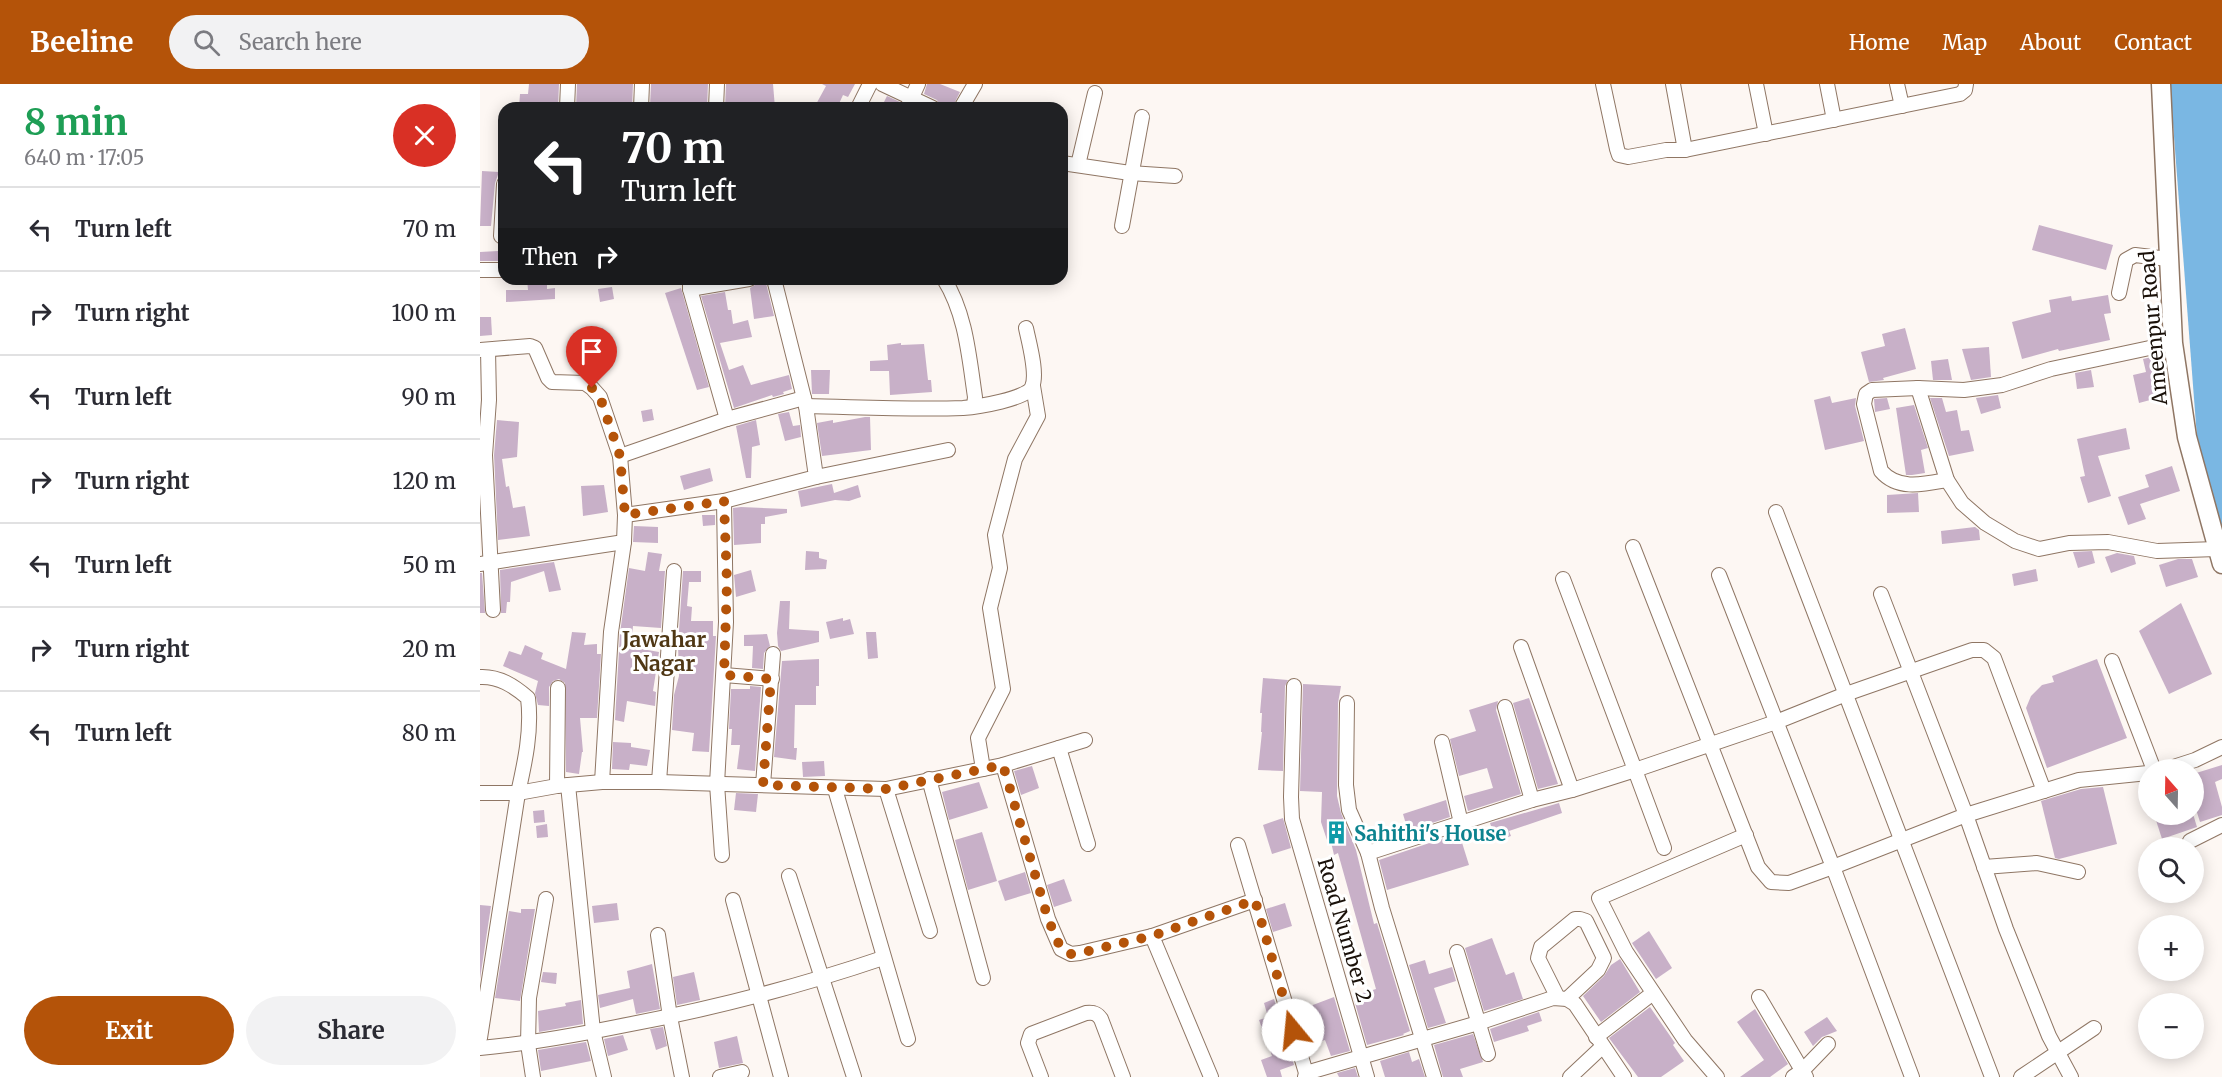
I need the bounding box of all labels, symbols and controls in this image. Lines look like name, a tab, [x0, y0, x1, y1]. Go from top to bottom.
search box	[169, 15, 589, 69]
text: Beeline	[30, 24, 133, 60]
icon: search	[190, 26, 223, 59]
text: Search here	[238, 28, 362, 56]
text: Home	[1849, 29, 1909, 56]
text: Map	[1942, 29, 1987, 56]
text: About	[2020, 29, 2081, 56]
text: Contact	[2114, 29, 2192, 56]
text: 8 min	[24, 100, 128, 145]
button: close	[393, 104, 456, 167]
text: 70 m	[621, 122, 725, 174]
icon: left	[522, 126, 600, 204]
text: 640 m · 17:05	[24, 145, 145, 170]
text: Turn left	[621, 174, 736, 208]
icon: left	[24, 213, 57, 246]
text: Turn left	[75, 215, 172, 243]
text: 70 m	[403, 215, 456, 243]
icon: right	[590, 240, 623, 273]
text: Then	[522, 243, 578, 271]
street label: Ameenpur Road	[2134, 250, 2172, 407]
icon: right	[24, 297, 57, 330]
text: Turn right	[75, 299, 189, 327]
text: 100 m	[391, 299, 456, 327]
pin	[566, 326, 617, 388]
icon: arrive	[575, 335, 608, 368]
icon: left	[24, 381, 57, 414]
text: Turn left	[75, 383, 172, 411]
text: 90 m	[401, 383, 456, 411]
icon: right	[24, 465, 57, 498]
text: Turn right	[75, 467, 189, 495]
text: 120 m	[392, 467, 456, 495]
icon: left	[24, 549, 57, 582]
text: Turn left	[75, 551, 172, 579]
text: 50 m	[402, 551, 456, 579]
district label: Jawahar Nagar	[621, 626, 706, 677]
icon: right	[24, 633, 57, 666]
text: Turn right	[75, 635, 189, 663]
text: 20 m	[402, 635, 456, 663]
icon: left	[24, 717, 57, 750]
text: Turn left	[75, 719, 172, 747]
text: 80 m	[402, 719, 456, 747]
north arrow	[2138, 759, 2204, 825]
map controls	[2138, 759, 2204, 1059]
building icon: Sahithi's House	[1323, 820, 1349, 846]
place label: Sahithi's House	[1354, 821, 1507, 846]
button: search	[2138, 837, 2204, 903]
street label: Road Number 2	[1312, 855, 1378, 1005]
button: +	[2138, 915, 2204, 981]
button: −	[2138, 993, 2204, 1059]
button: Exit	[24, 996, 234, 1065]
button: Share	[246, 996, 456, 1065]
position arrow	[1261, 998, 1325, 1062]

